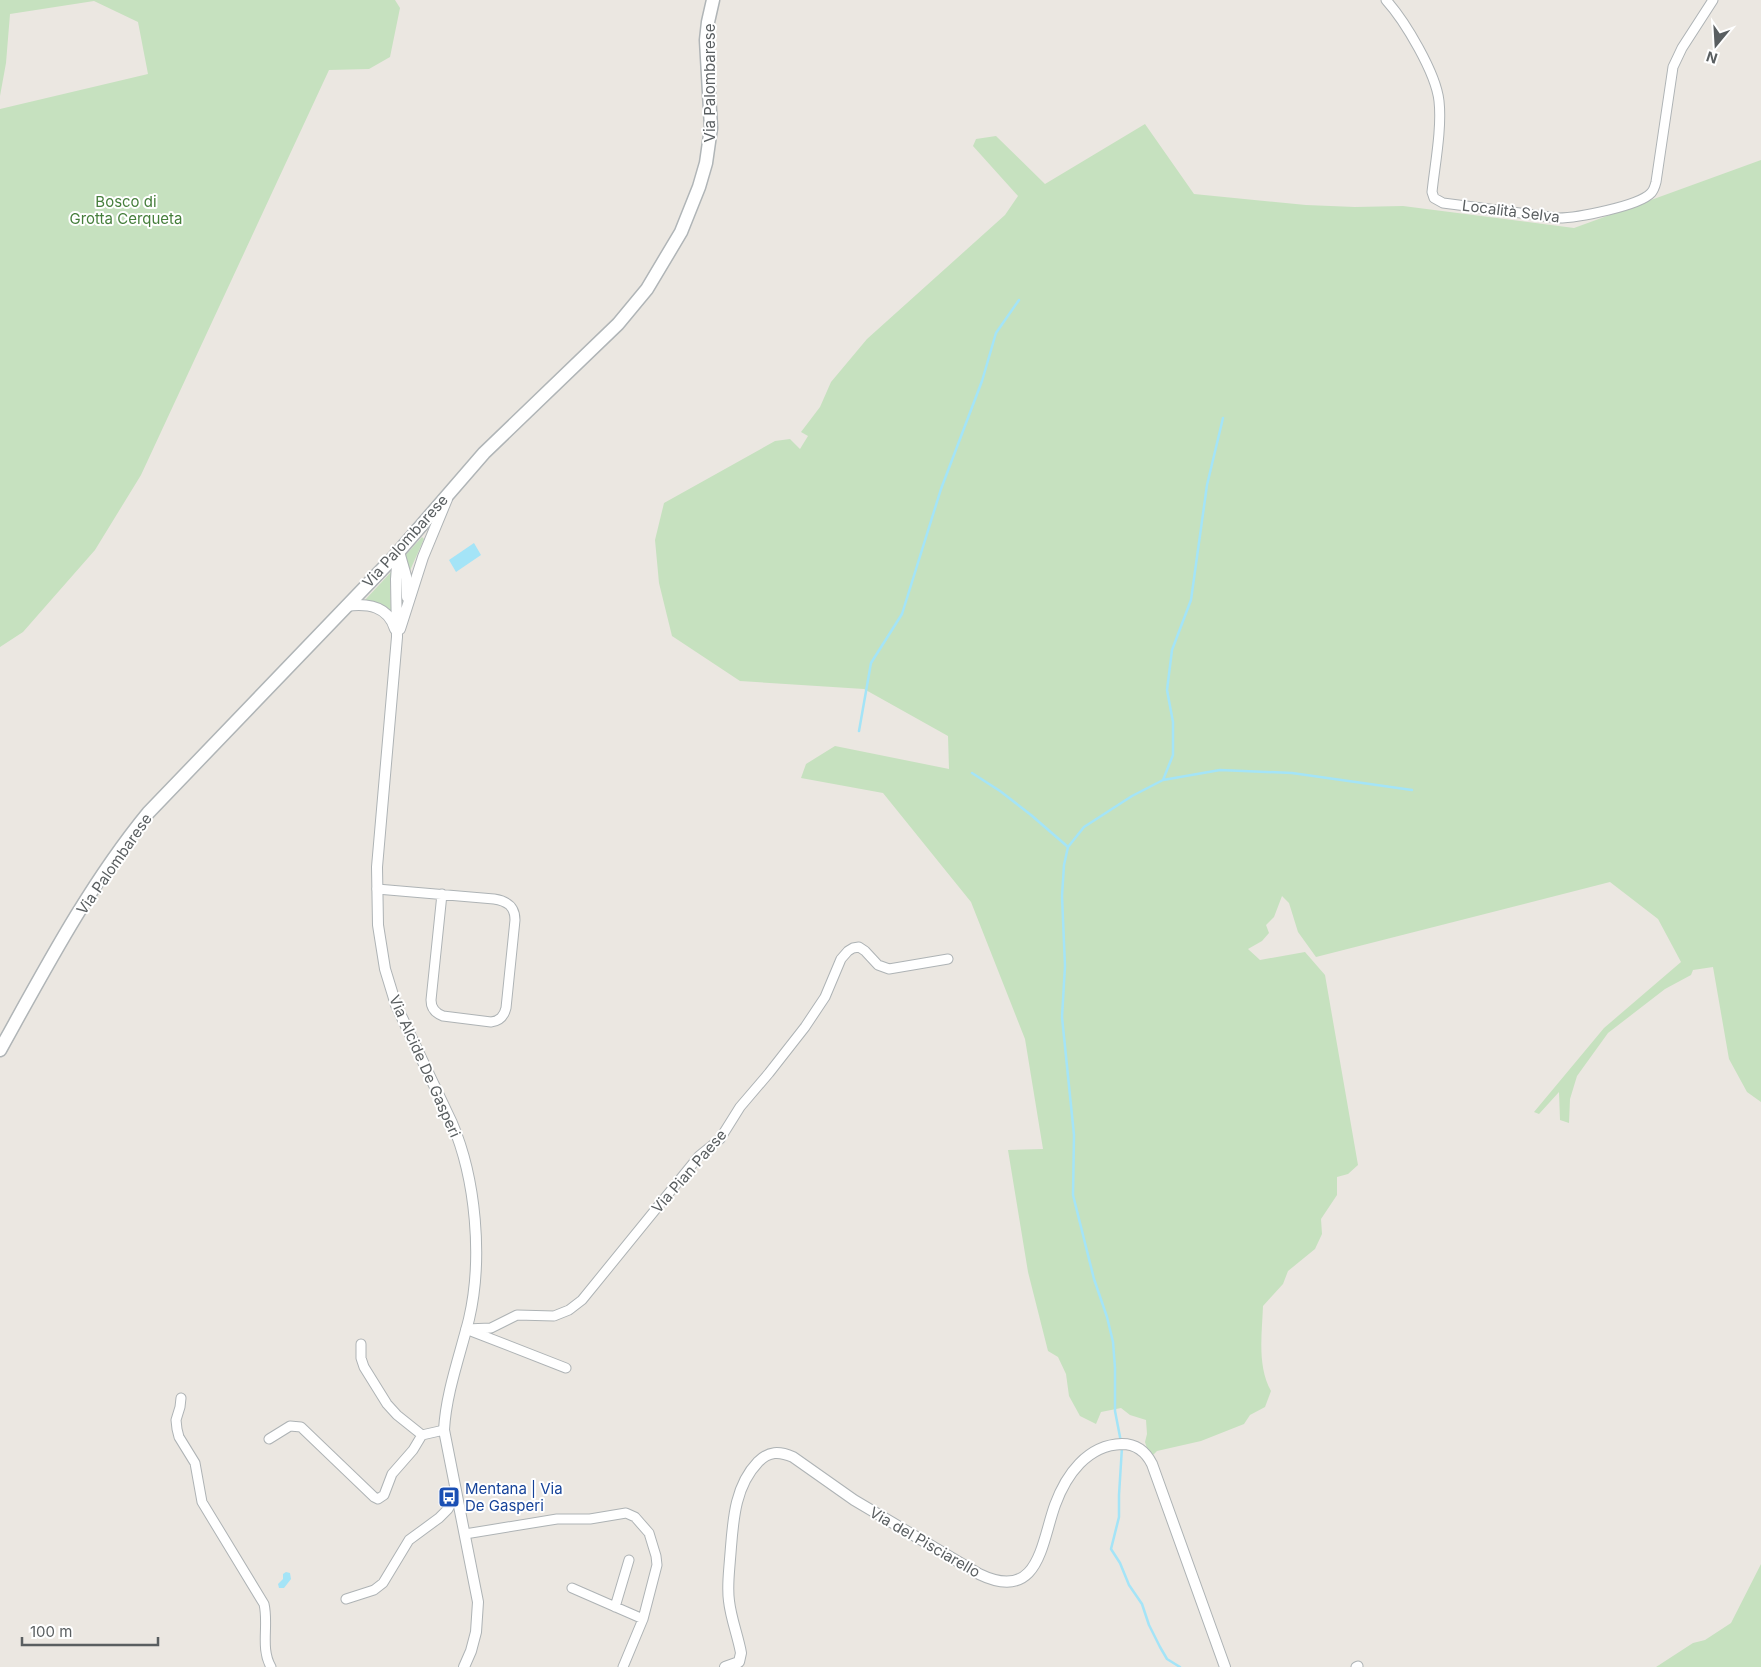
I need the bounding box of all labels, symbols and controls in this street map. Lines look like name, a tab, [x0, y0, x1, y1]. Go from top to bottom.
north arrow	[1691, 20, 1741, 70]
street label: Via Palombarese	[700, 24, 719, 142]
text: N	[1704, 48, 1720, 68]
park label: Bosco di Grotta Cerqueta	[69, 192, 183, 228]
street label: Località Selva	[1461, 196, 1561, 226]
street label: Via Palombarese	[358, 490, 452, 592]
street label: Via Palombarese	[72, 810, 156, 918]
street label: Via Alcide De Gasperi	[385, 992, 465, 1140]
street label: Via Pian Paese	[647, 1125, 731, 1217]
place label: Mentana | Via De Gasperi	[465, 1479, 563, 1515]
bus stop icon: Mentana | Via De Gasperi	[437, 1485, 461, 1509]
street label: Via del Pisciarello	[866, 1503, 984, 1581]
scale bar	[22, 1614, 159, 1646]
text: 100 m	[30, 1622, 72, 1641]

